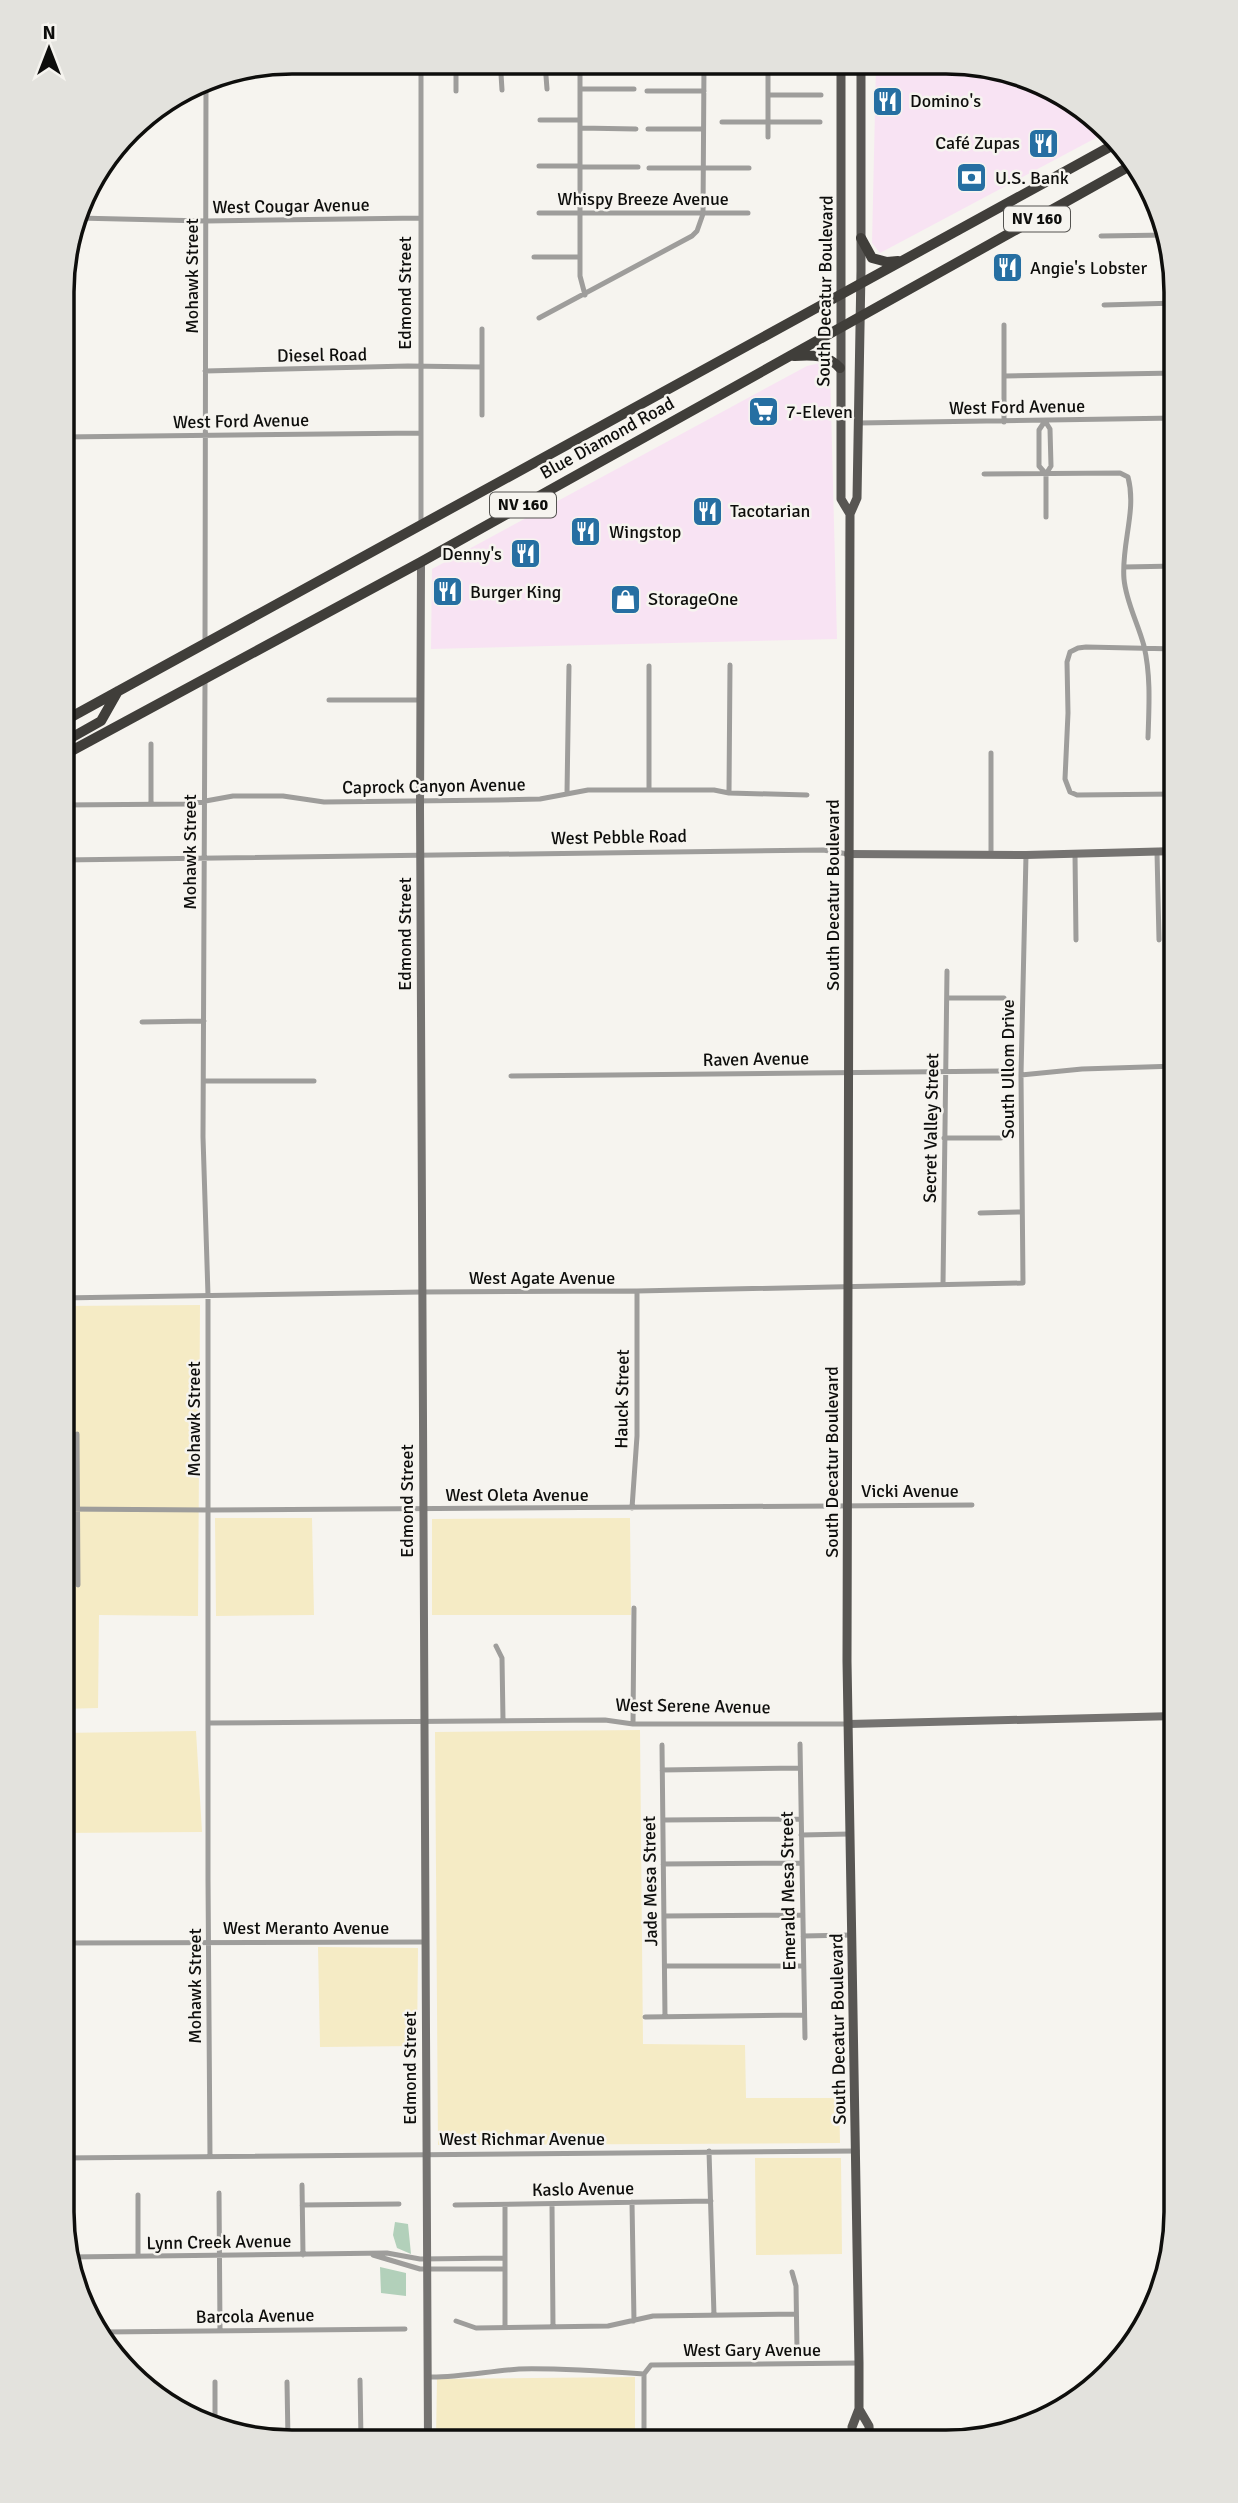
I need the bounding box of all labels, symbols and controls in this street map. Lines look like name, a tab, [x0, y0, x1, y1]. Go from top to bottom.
north arrow	[14, 14, 84, 84]
text: N	[42, 21, 56, 45]
restaurant icon: Domino's	[870, 84, 904, 118]
place label: Domino's	[910, 90, 981, 112]
restaurant icon: Café Zupas	[1026, 126, 1060, 160]
place label: Café Zupas	[935, 132, 1020, 154]
bank icon: U.S. Bank	[955, 161, 989, 195]
place label: U.S. Bank	[995, 167, 1069, 189]
street label: Whispy Breeze Avenue	[557, 188, 729, 210]
street label: West Cougar Avenue	[212, 194, 370, 218]
street label: South Decatur Boulevard	[812, 195, 838, 387]
road number: NV 160	[1004, 206, 1070, 232]
street label: Mohawk Street	[181, 218, 203, 334]
street label: Edmond Street	[394, 236, 416, 350]
restaurant icon: Angie's Lobster	[990, 251, 1024, 285]
place label: Angie's Lobster	[1030, 257, 1147, 279]
street label: Diesel Road	[277, 343, 367, 367]
street label: Blue Diamond Road	[536, 392, 678, 484]
supermarket icon: 7-Eleven	[746, 395, 780, 429]
street label: West Ford Avenue	[949, 395, 1085, 419]
place label: 7-Eleven	[786, 401, 853, 423]
street label: West Ford Avenue	[173, 409, 309, 433]
road number: NV 160	[490, 492, 556, 518]
restaurant icon: Tacotarian	[690, 494, 724, 528]
place label: Tacotarian	[730, 500, 810, 522]
restaurant icon: Wingstop	[569, 515, 603, 549]
place label: Wingstop	[609, 521, 681, 543]
restaurant icon: Denny's	[508, 537, 542, 571]
place label: Denny's	[442, 543, 502, 565]
restaurant icon: Burger King	[430, 575, 464, 609]
place label: Burger King	[470, 581, 561, 603]
shop icon: StorageOne	[608, 582, 642, 616]
place label: StorageOne	[648, 588, 738, 610]
street label: Caprock Canyon Avenue	[342, 773, 526, 799]
street label: Mohawk Street	[179, 794, 201, 910]
street label: South Decatur Boulevard	[822, 799, 844, 991]
street label: West Pebble Road	[551, 825, 687, 849]
street label: Edmond Street	[394, 877, 416, 991]
street label: South Ullom Drive	[997, 999, 1019, 1139]
street label: Raven Avenue	[703, 1047, 809, 1071]
street label: Secret Valley Street	[919, 1053, 943, 1203]
street label: West Agate Avenue	[469, 1267, 615, 1289]
street label: Hauck Street	[610, 1349, 634, 1449]
street label: Mohawk Street	[183, 1361, 205, 1477]
street label: South Decatur Boulevard	[821, 1366, 843, 1558]
street label: Edmond Street	[396, 1444, 418, 1558]
street label: Vicki Avenue	[861, 1480, 959, 1502]
street label: West Oleta Avenue	[445, 1484, 589, 1506]
street label: West Serene Avenue	[615, 1694, 771, 1718]
street label: Emerald Mesa Street	[776, 1811, 800, 1971]
street label: Jade Mesa Street	[638, 1816, 662, 1946]
street label: West Meranto Avenue	[223, 1917, 389, 1939]
street label: Mohawk Street	[184, 1928, 206, 2044]
street label: South Decatur Boulevard	[825, 1933, 851, 2125]
street label: Edmond Street	[399, 2011, 421, 2125]
street label: West Richmar Avenue	[439, 2128, 605, 2150]
street label: Kaslo Avenue	[532, 2177, 634, 2201]
street label: Lynn Creek Avenue	[146, 2230, 292, 2254]
street label: Barcola Avenue	[195, 2304, 315, 2328]
street label: West Gary Avenue	[683, 2339, 821, 2361]

